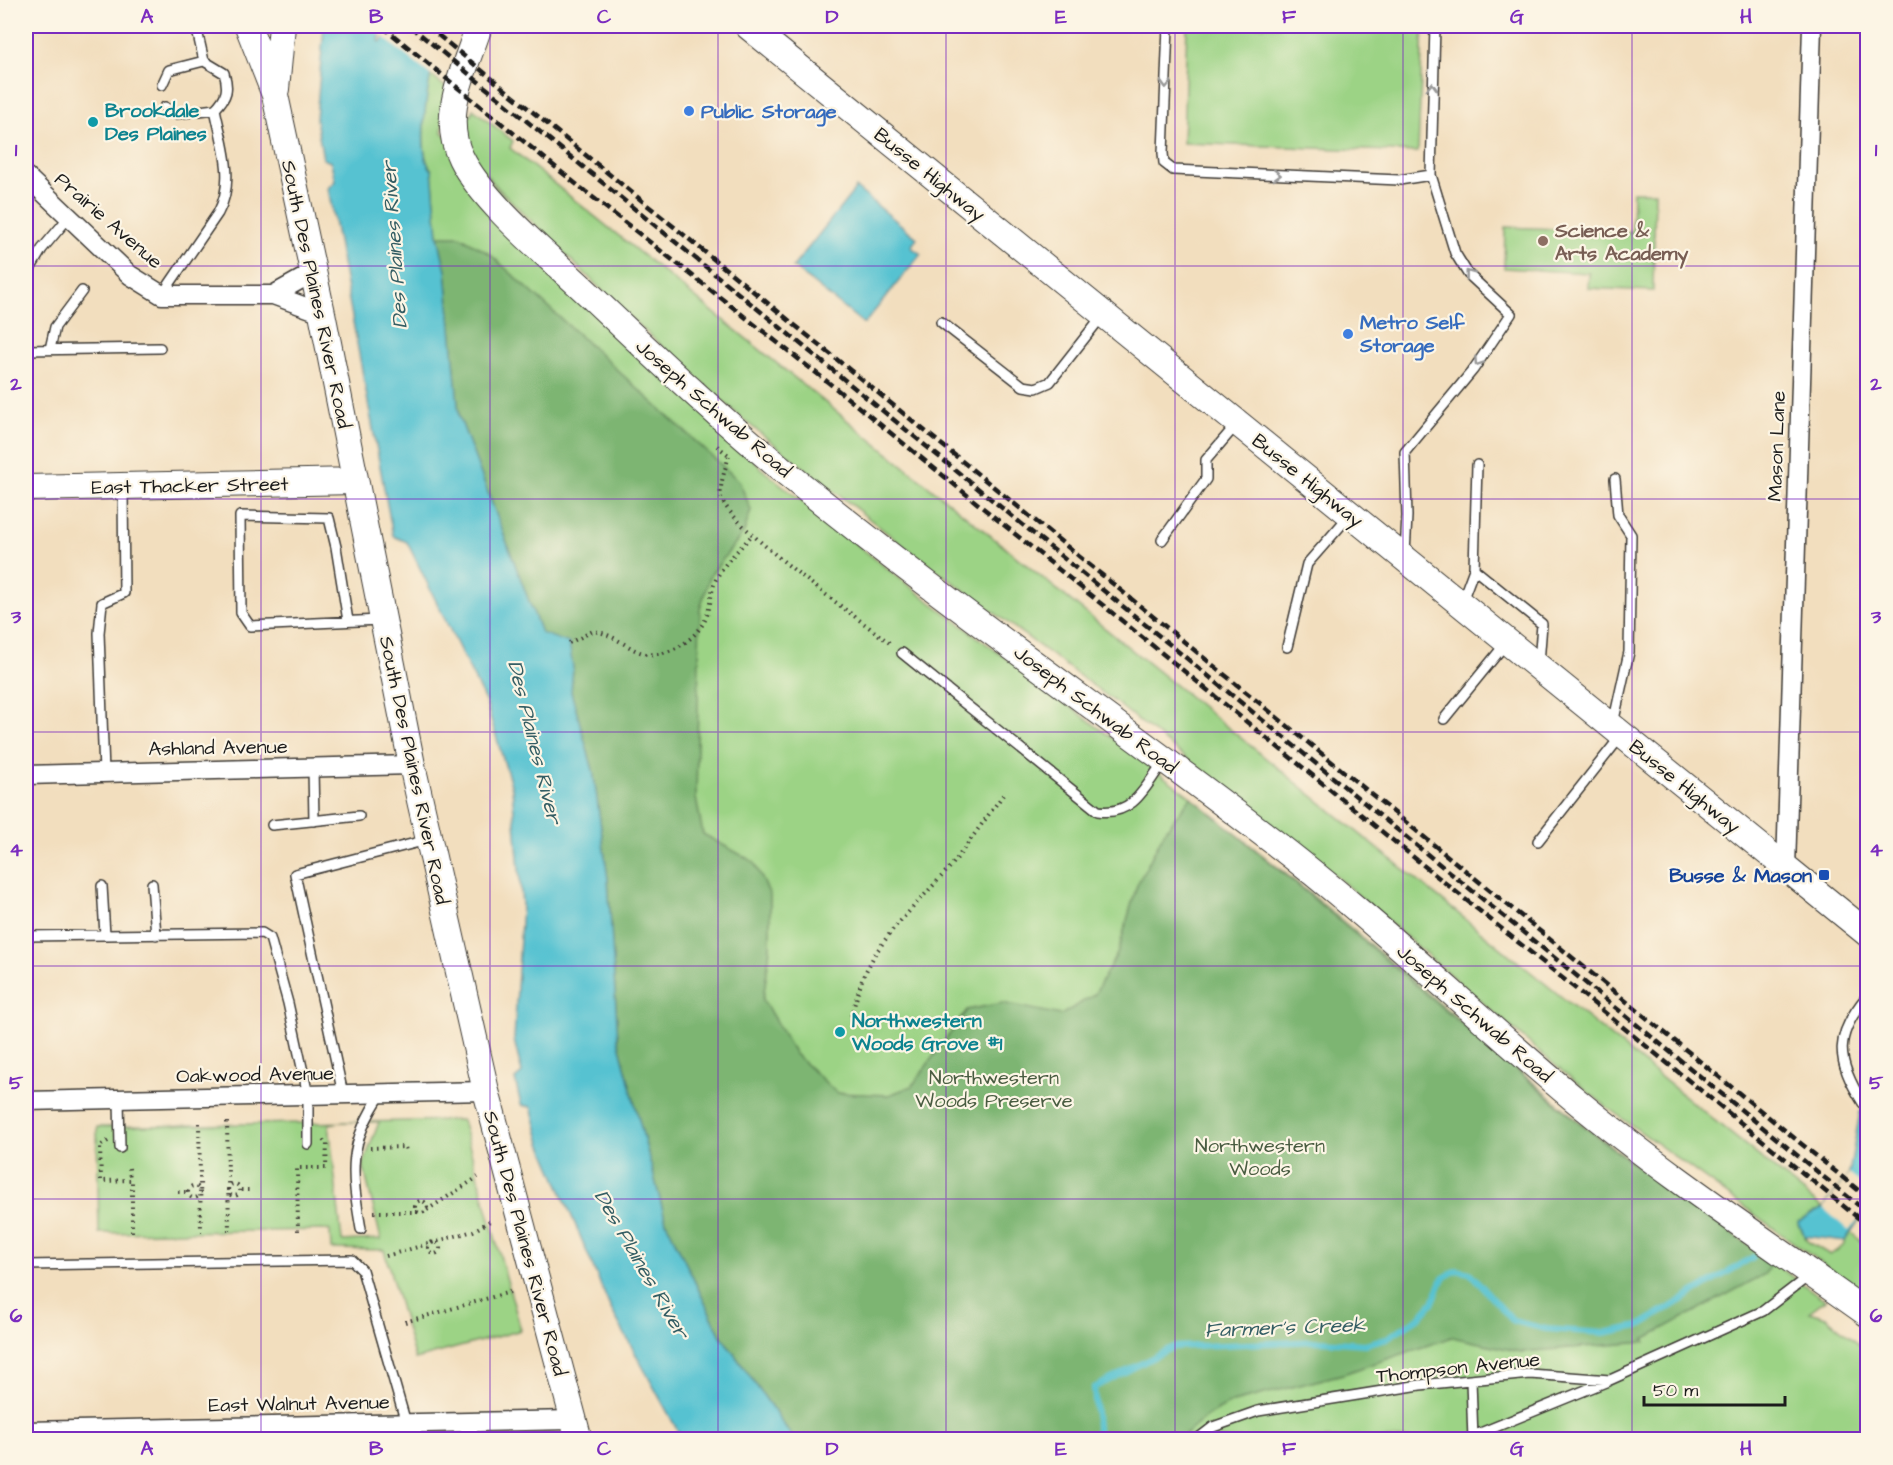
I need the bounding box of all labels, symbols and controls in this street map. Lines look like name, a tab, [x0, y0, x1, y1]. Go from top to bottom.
text: A	[141, 3, 154, 31]
text: B	[369, 3, 384, 31]
text: C	[597, 3, 612, 31]
text: D	[826, 3, 839, 31]
text: E	[1055, 3, 1067, 31]
text: F	[1282, 3, 1297, 31]
text: G	[1510, 3, 1524, 31]
text: H	[1740, 3, 1752, 31]
one-way arrow	[1159, 79, 1172, 88]
one-way arrow	[1425, 82, 1438, 91]
place label: Brookdale Des Plaines	[105, 97, 207, 148]
place label: Public Storage	[701, 98, 837, 127]
marker: Public Storage	[682, 104, 696, 118]
marker: Brookdale Des Plaines	[86, 115, 100, 129]
street label: Busse Highway	[867, 121, 991, 229]
text: 1	[15, 136, 18, 164]
text: 1	[1875, 136, 1878, 164]
street label: South Des Plaines River Road	[274, 158, 358, 431]
water label: Des Plaines River	[374, 158, 415, 329]
street label: Prairie Avenue	[48, 166, 169, 276]
one-way arrow	[1273, 168, 1282, 181]
place label: Science & Arts Academy	[1554, 217, 1688, 269]
marker: Science & Arts Academy	[1536, 234, 1550, 248]
one-way arrow	[1465, 269, 1476, 280]
place label: Metro Self Storage	[1359, 309, 1466, 361]
marker: Metro Self Storage	[1341, 327, 1355, 341]
street label: Joseph Schwab Road	[629, 333, 797, 484]
one-way arrow	[1474, 356, 1485, 367]
text: 2	[9, 370, 22, 398]
text: 2	[1869, 370, 1882, 398]
street label: Mason Lane	[1761, 390, 1793, 502]
street label: Busse Highway	[1245, 427, 1369, 535]
street label: East Thacker Street	[91, 470, 289, 502]
text: 3	[10, 603, 22, 631]
text: 3	[1870, 603, 1882, 631]
street label: South Des Plaines River Road	[372, 634, 456, 907]
street label: Joseph Schwab Road	[1008, 639, 1183, 781]
water label: Des Plaines River	[500, 657, 569, 829]
street label: Ashland Avenue	[148, 733, 288, 763]
street label: Busse Highway	[1622, 733, 1746, 841]
text: 4	[9, 836, 23, 864]
text: 4	[1869, 836, 1883, 864]
place label: Busse & Mason	[1669, 862, 1812, 890]
marker: Busse & Mason	[1817, 868, 1831, 882]
street label: Joseph Schwab Road	[1390, 938, 1558, 1089]
place label: Northwestern Woods Grove #1	[851, 1007, 1003, 1058]
marker: Northwestern Woods Grove #1	[833, 1025, 847, 1039]
street label: Oakwood Avenue	[176, 1060, 334, 1090]
park label: Northwestern Woods Preserve	[915, 1064, 1073, 1115]
text: 5	[9, 1069, 24, 1097]
text: 5	[1869, 1069, 1884, 1097]
street label: South Des Plaines River Road	[476, 1108, 574, 1379]
park label: Northwestern Woods	[1195, 1132, 1325, 1183]
water label: Des Plaines River	[587, 1185, 697, 1346]
text: 6	[10, 1302, 23, 1330]
text: 6	[1870, 1302, 1883, 1330]
water label: Farmer's Creek	[1204, 1310, 1367, 1345]
street label: Thompson Avenue	[1375, 1345, 1542, 1391]
scale bar	[1644, 1369, 1785, 1407]
text: 50 m	[1653, 1378, 1698, 1403]
street label: East Walnut Avenue	[208, 1388, 390, 1420]
text: A	[141, 1435, 154, 1463]
text: B	[369, 1435, 384, 1463]
text: C	[597, 1435, 612, 1463]
text: D	[826, 1435, 839, 1463]
text: E	[1055, 1435, 1067, 1463]
text: F	[1282, 1435, 1297, 1463]
text: G	[1510, 1435, 1524, 1463]
text: H	[1740, 1435, 1752, 1463]

